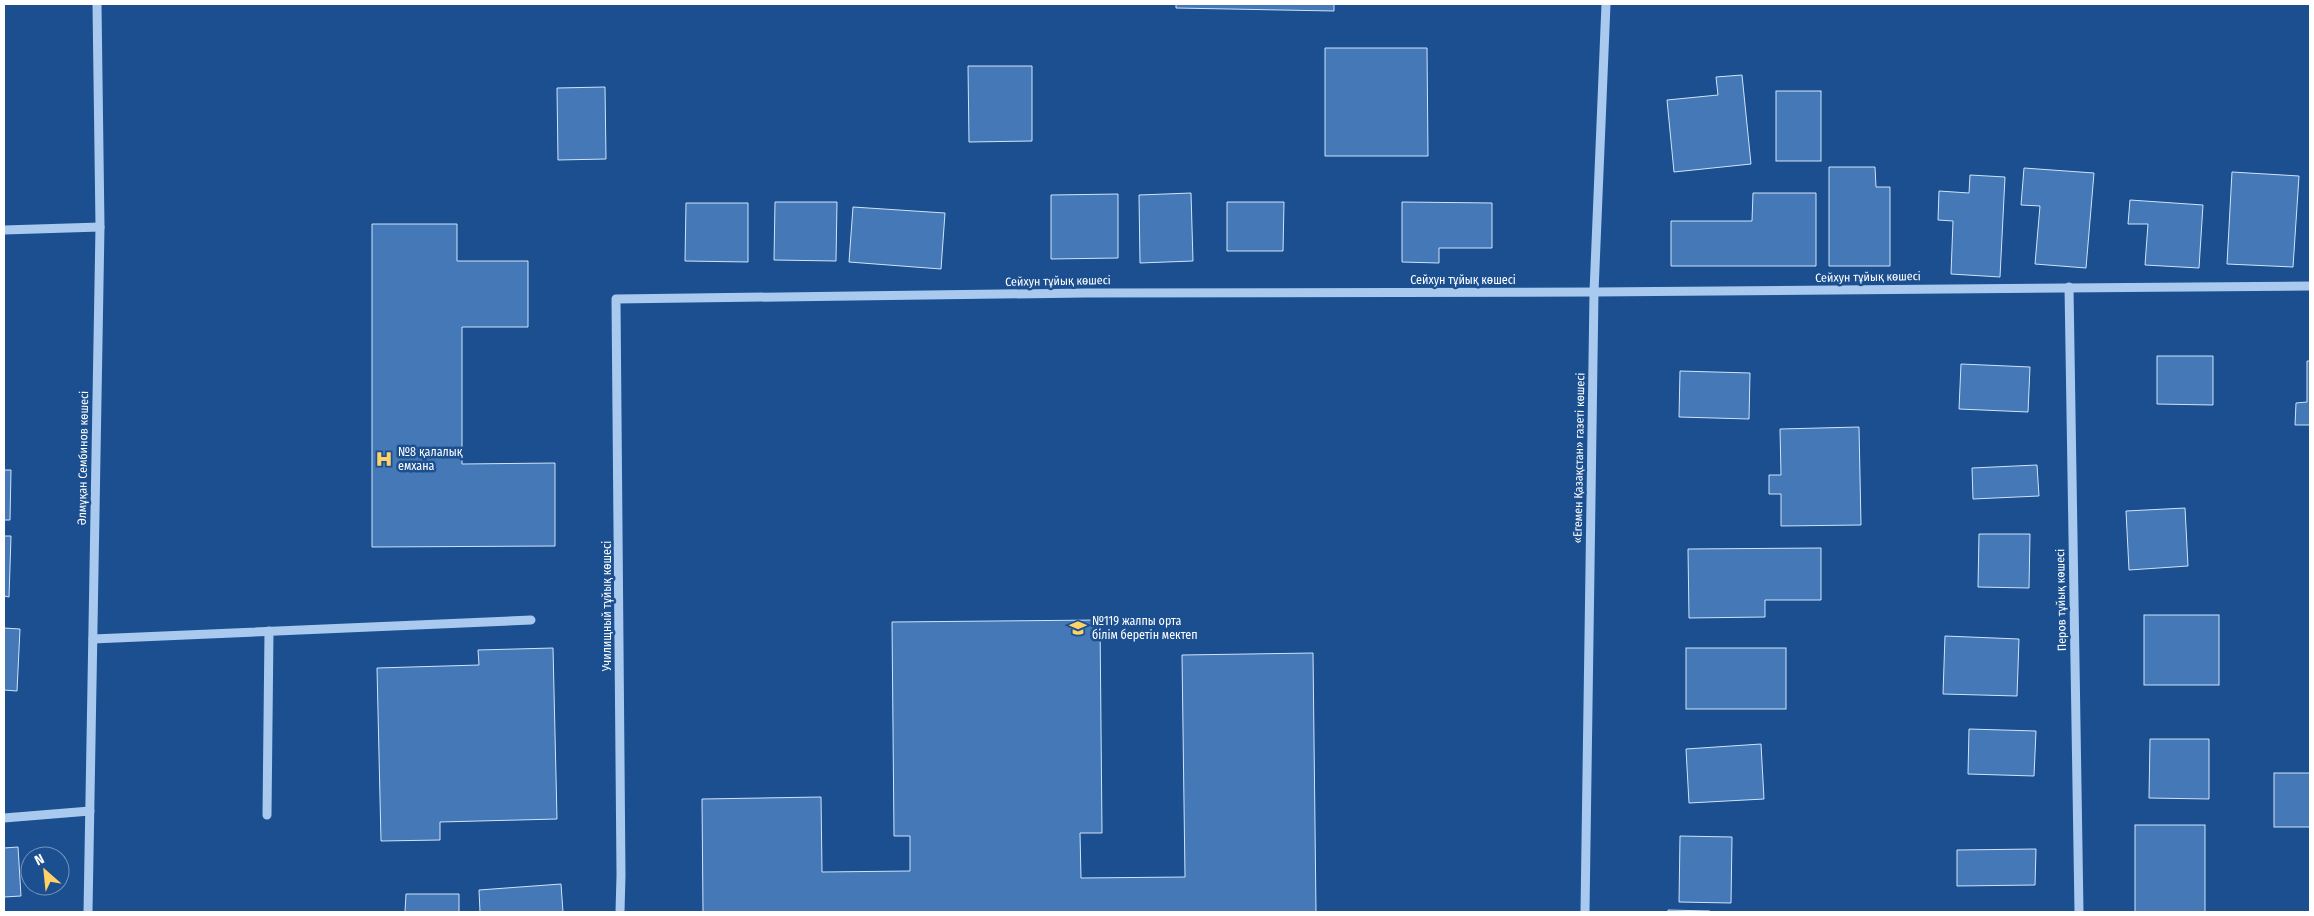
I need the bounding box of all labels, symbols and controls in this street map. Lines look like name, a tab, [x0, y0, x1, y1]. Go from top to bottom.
street label: Сейхун тұйық көшесі	[1815, 269, 1921, 285]
street label: Сейхун тұйық көшесі	[1005, 273, 1111, 289]
street label: Сейхун тұйық көшесі	[1410, 273, 1516, 287]
street label: «Егемен Қазақстан» газеті көшесі	[1571, 372, 1587, 544]
street label: Әлмұқан Сембинов көшесі	[75, 391, 91, 525]
place label: №8 қалалық емхана	[398, 445, 463, 473]
hospital icon: №8 қалалық емхана	[374, 449, 394, 469]
street label: Училищный тұйық көшесі	[600, 541, 614, 672]
street label: Перов тұйық көшесі	[2053, 549, 2069, 651]
place label: №119 жалпы орта білім беретін мектеп	[1092, 614, 1198, 642]
school or university icon: №119 жалпы орта білім беретін мектеп	[1068, 618, 1088, 638]
north arrow	[20, 846, 70, 896]
text: N	[32, 850, 47, 869]

